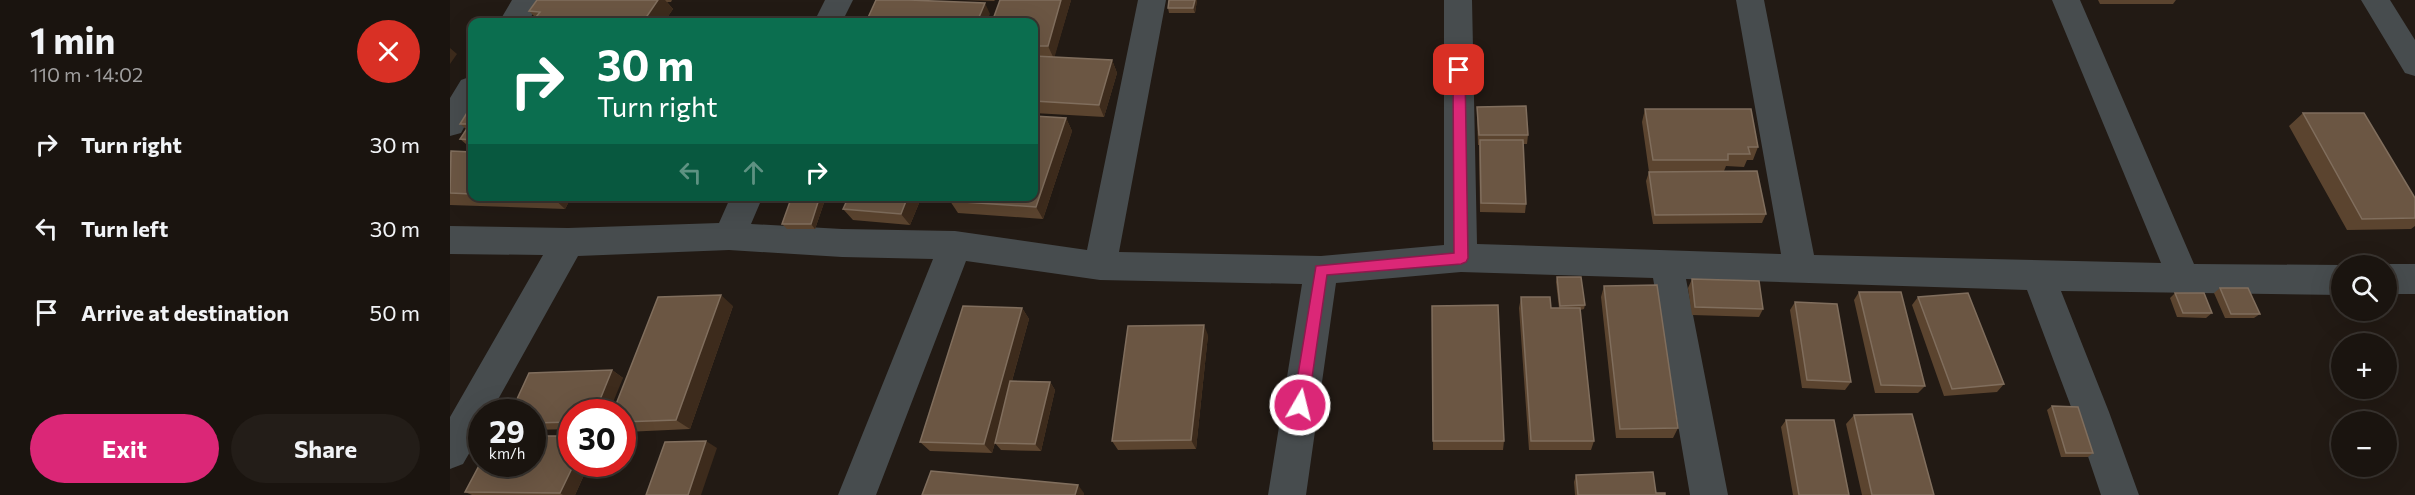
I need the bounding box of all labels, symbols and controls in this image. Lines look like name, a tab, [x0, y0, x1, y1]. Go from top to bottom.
text: 1 min	[30, 17, 115, 61]
button: close	[357, 20, 420, 83]
text: 30 m	[597, 38, 694, 90]
icon: right	[498, 42, 576, 120]
pin	[1433, 44, 1484, 95]
icon: arrive	[1442, 53, 1475, 86]
text: 110 m · 14:02	[30, 62, 143, 86]
text: Turn right	[597, 90, 717, 123]
icon: right	[30, 128, 63, 161]
text: Turn right	[81, 131, 182, 158]
text: 30 m	[370, 131, 420, 158]
icon: left	[674, 156, 707, 189]
icon: ahead	[737, 156, 770, 189]
icon: right	[800, 156, 833, 189]
icon: left	[30, 212, 63, 245]
text: Turn left	[81, 215, 168, 242]
text: 30 m	[370, 215, 420, 242]
map controls	[2331, 255, 2397, 477]
button: search	[2331, 255, 2397, 321]
icon: arrive	[30, 296, 63, 329]
text: Arrive at destination	[81, 299, 289, 326]
text: 50 m	[370, 299, 420, 326]
button: +	[2331, 333, 2397, 399]
position arrow	[1268, 373, 1332, 437]
speed limit sign: 30	[558, 399, 636, 477]
button: −	[2331, 411, 2397, 477]
text: 29	[489, 412, 525, 449]
button: Exit	[30, 414, 219, 483]
button: Share	[231, 414, 420, 483]
text: km/h	[489, 444, 525, 462]

